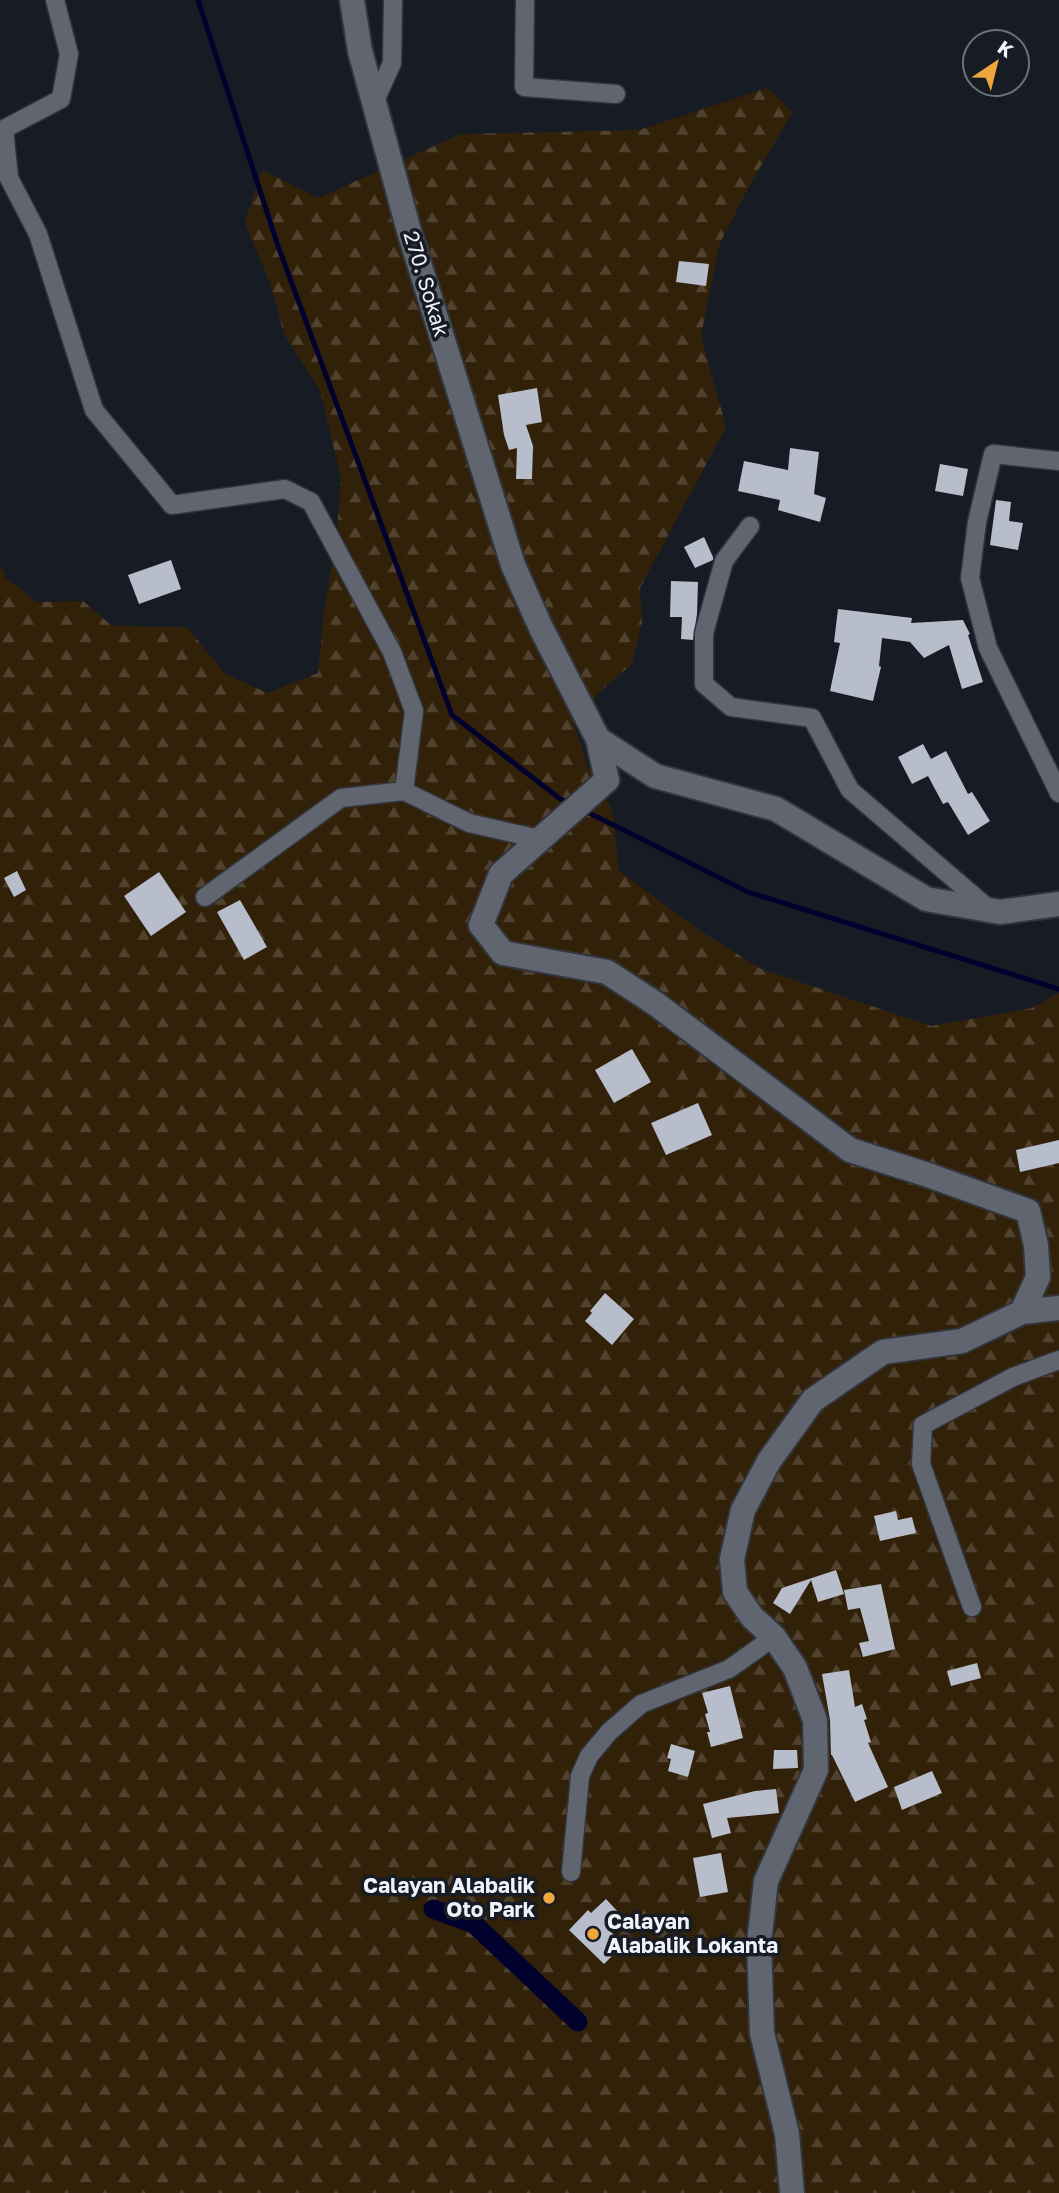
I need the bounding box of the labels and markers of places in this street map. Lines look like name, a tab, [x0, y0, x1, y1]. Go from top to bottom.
place label: Calayan Alabalik Oto Park	[363, 1872, 535, 1922]
marker: Calayan Alabalik Oto Park	[541, 1890, 557, 1906]
place label: Calayan Alabalik Lokanta	[607, 1908, 778, 1958]
marker: Calayan Alabalik Lokanta	[585, 1926, 601, 1942]

